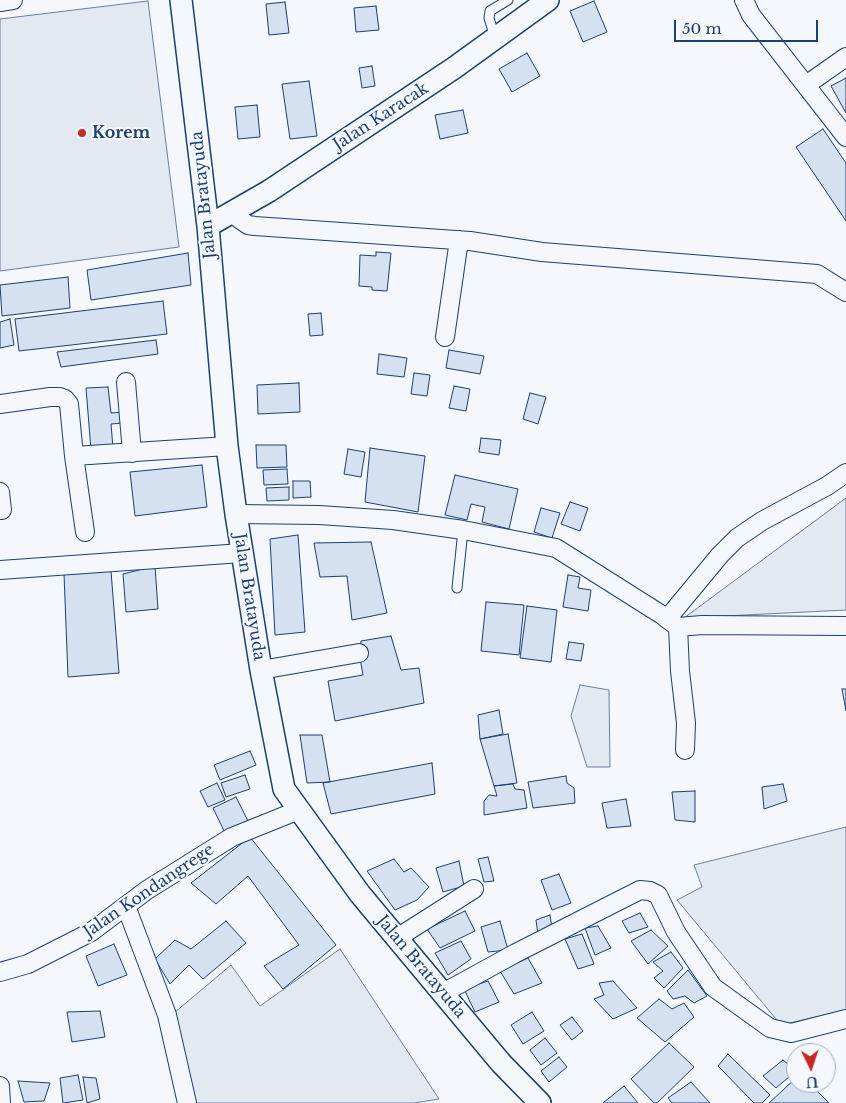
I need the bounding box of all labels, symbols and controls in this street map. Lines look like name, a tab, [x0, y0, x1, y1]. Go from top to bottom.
scale bar	[676, 10, 820, 42]
text: 50 m	[682, 19, 722, 38]
street label: Jalan Karacak	[330, 79, 432, 155]
place label: Korem	[92, 123, 150, 143]
marker: Korem	[76, 127, 88, 139]
street label: Jalan Bratayuda	[188, 130, 220, 260]
street label: Jalan Bratayuda	[229, 532, 269, 662]
street label: Jalan Kondangrege	[80, 840, 218, 942]
street label: Jalan Bratayuda	[372, 912, 470, 1022]
north arrow	[786, 1043, 836, 1093]
text: U	[805, 1073, 819, 1091]

